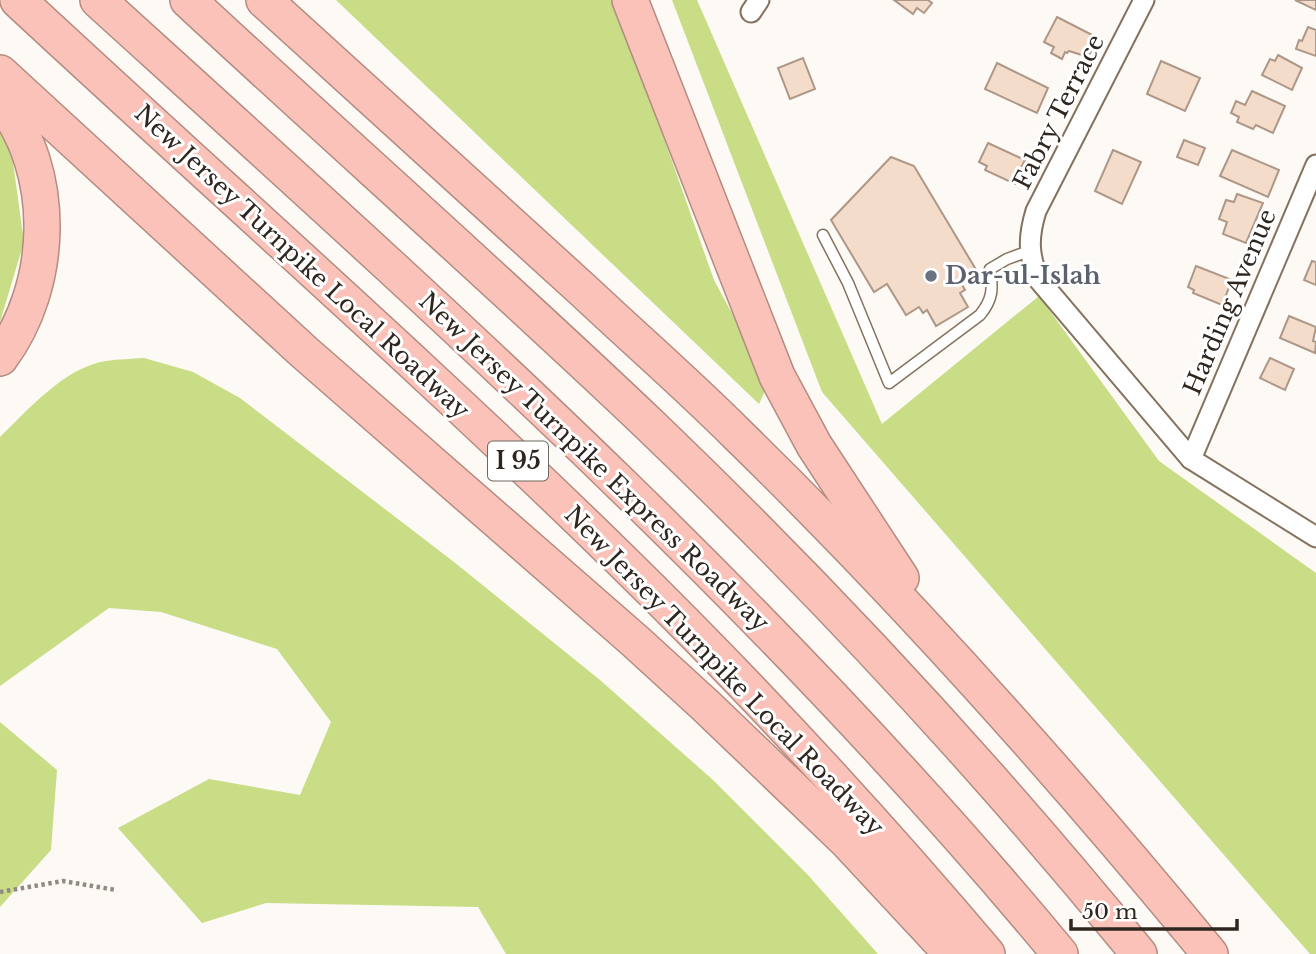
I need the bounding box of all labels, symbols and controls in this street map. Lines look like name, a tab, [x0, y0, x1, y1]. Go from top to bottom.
street label: Fabry Terrace	[1007, 30, 1110, 194]
street label: New Jersey Turnpike Local Roadway	[129, 99, 476, 425]
street label: Harding Avenue	[1177, 205, 1282, 399]
place label: Dar-ul-Islah	[945, 261, 1101, 290]
marker: Dar-ul-Islah	[923, 268, 939, 284]
street label: New Jersey Turnpike Express Roadway	[413, 286, 776, 638]
road number: I 95	[488, 442, 548, 481]
street label: New Jersey Turnpike Local Roadway	[559, 500, 891, 842]
scale bar	[1071, 888, 1237, 932]
text: 50 m	[1082, 899, 1138, 925]

